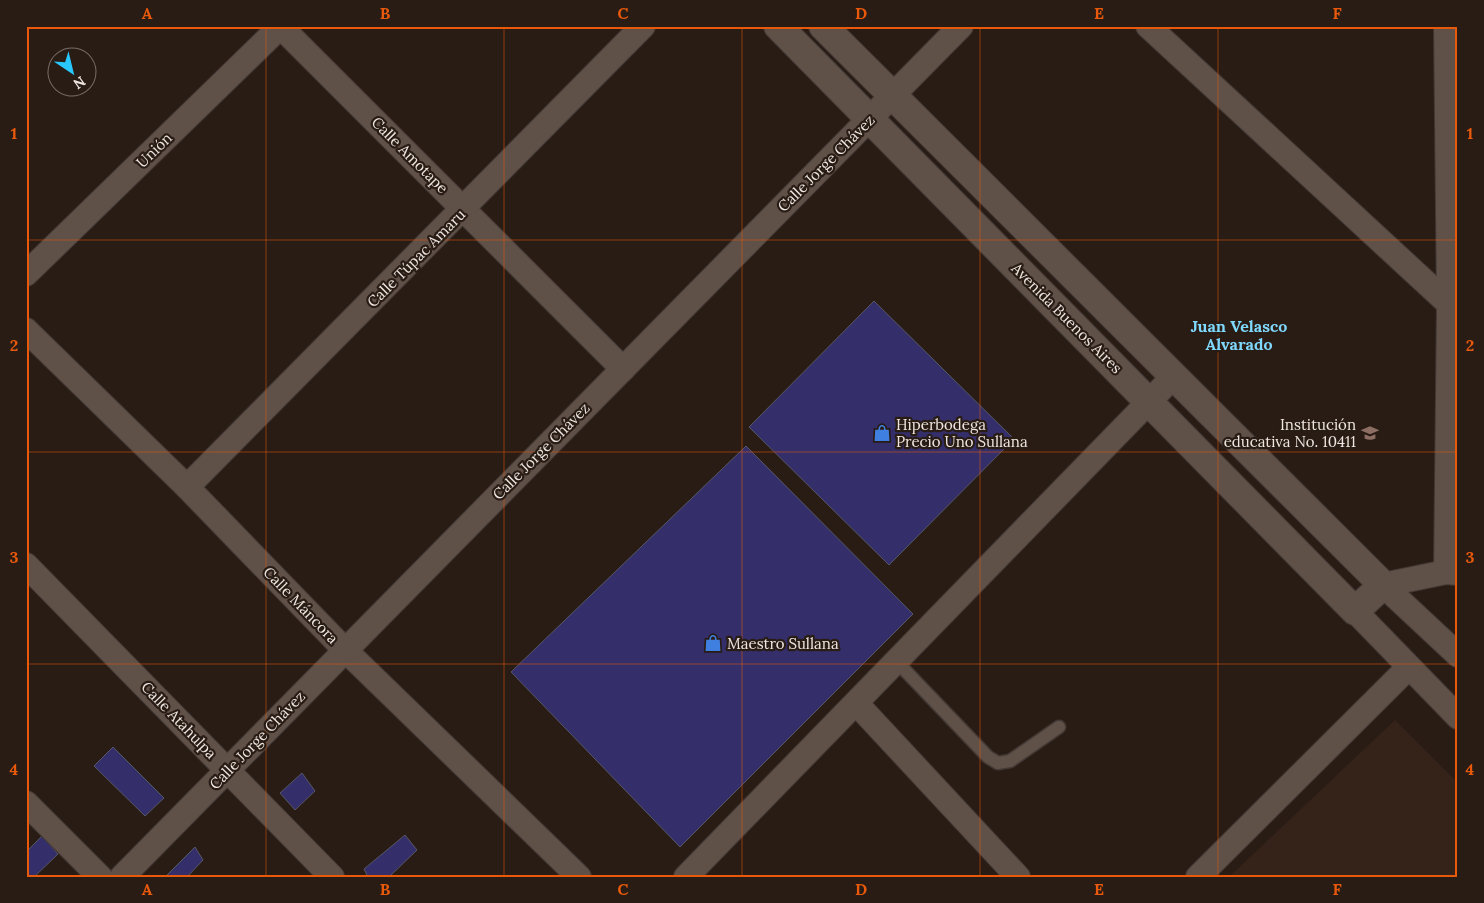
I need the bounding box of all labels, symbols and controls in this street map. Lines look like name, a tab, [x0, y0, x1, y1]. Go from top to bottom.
text: A	[142, 3, 153, 23]
text: B	[380, 3, 391, 23]
text: C	[617, 3, 629, 23]
text: D	[855, 3, 867, 23]
text: E	[1094, 3, 1104, 23]
text: F	[1332, 3, 1342, 23]
north arrow	[48, 48, 98, 98]
text: N	[70, 72, 89, 93]
street label: Calle Jorge Chávez	[773, 110, 879, 216]
street label: Calle Amotape	[368, 113, 452, 197]
text: 1	[11, 123, 17, 143]
text: 1	[1467, 123, 1473, 143]
street label: Unión	[132, 128, 176, 172]
street label: Calle Túpac Amaru	[363, 205, 469, 311]
street label: Avenida Buenos Aires	[1007, 258, 1126, 377]
district label: Juan Velasco Alvarado	[1191, 316, 1287, 354]
text: 2	[10, 335, 18, 355]
text: 2	[1466, 335, 1474, 355]
street label: Calle Jorge Chávez	[488, 398, 594, 504]
place label: Hiperbodega Precio Uno Sullana	[896, 415, 1028, 451]
place label: Institución educativa No. 10411	[1224, 415, 1356, 451]
shop icon: Hiperbodega Precio Uno Sullana	[872, 423, 892, 443]
school or university icon: Institución educativa No. 10411	[1360, 423, 1380, 443]
text: 3	[10, 547, 19, 567]
text: 3	[1466, 547, 1475, 567]
street label: Calle Máncora	[259, 562, 343, 648]
shop icon: Maestro Sullana	[703, 633, 723, 653]
place label: Maestro Sullana	[727, 634, 839, 653]
street label: Calle Atahulpa	[137, 677, 221, 763]
street label: Calle Jorge Chávez	[205, 687, 309, 793]
text: 4	[10, 759, 19, 779]
text: 4	[1466, 759, 1475, 779]
text: A	[142, 879, 153, 899]
text: B	[380, 879, 391, 899]
text: C	[617, 879, 629, 899]
text: D	[855, 879, 867, 899]
text: E	[1094, 879, 1104, 899]
text: F	[1332, 879, 1342, 899]

